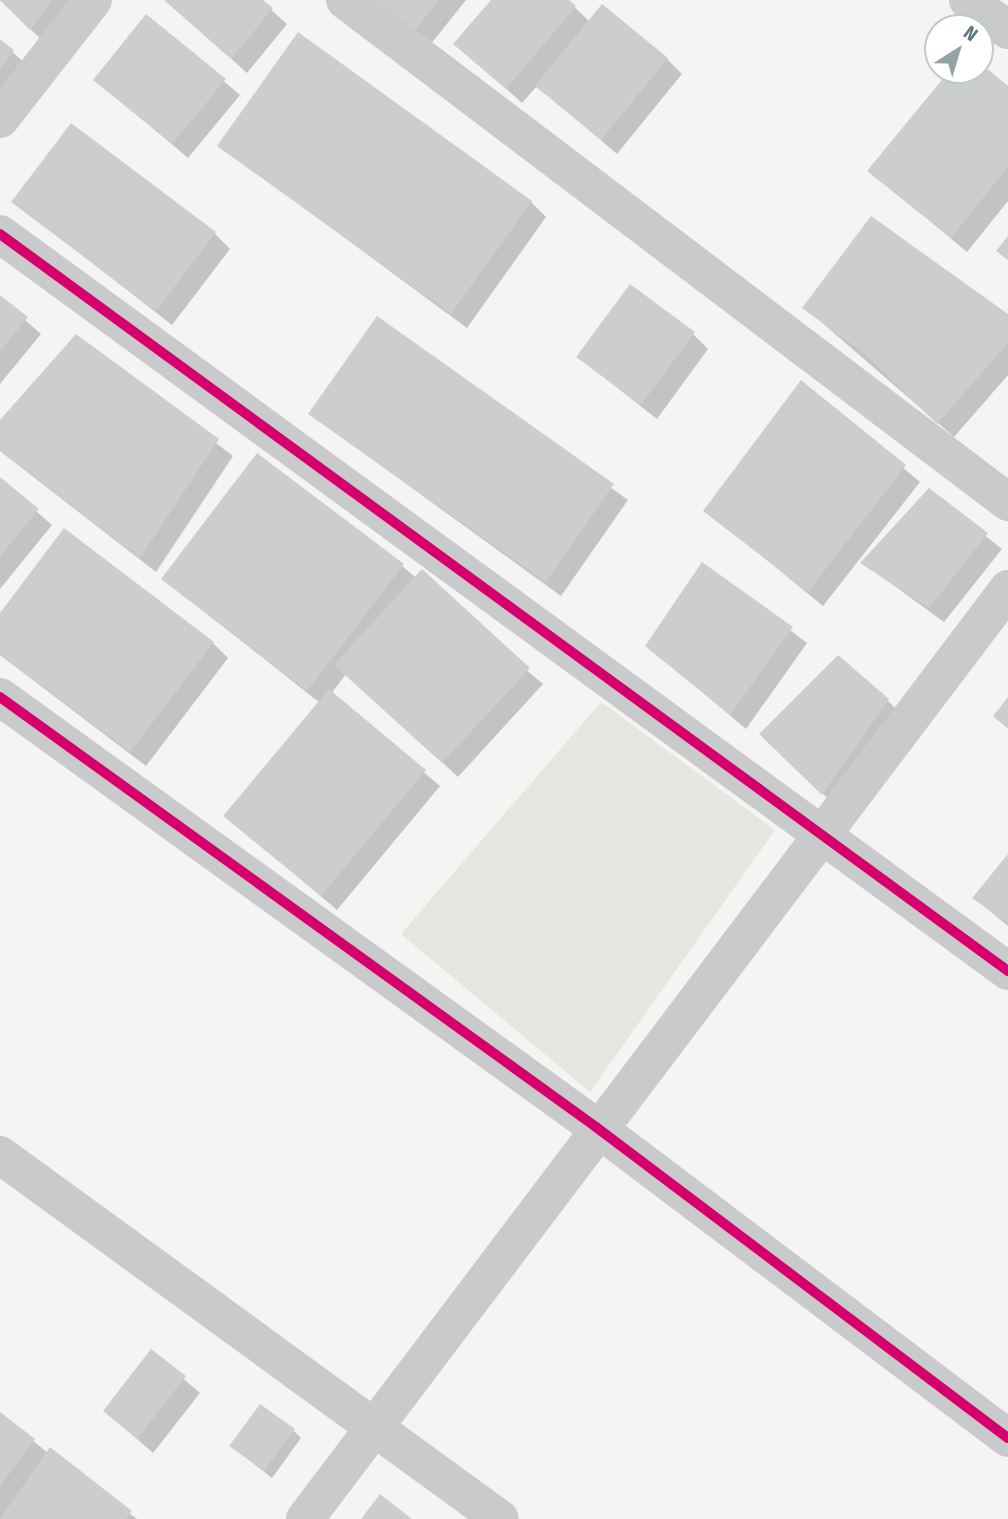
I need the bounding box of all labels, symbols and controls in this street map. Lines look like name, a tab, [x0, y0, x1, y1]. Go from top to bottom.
north arrow	[924, 14, 994, 84]
text: N	[959, 21, 982, 46]

